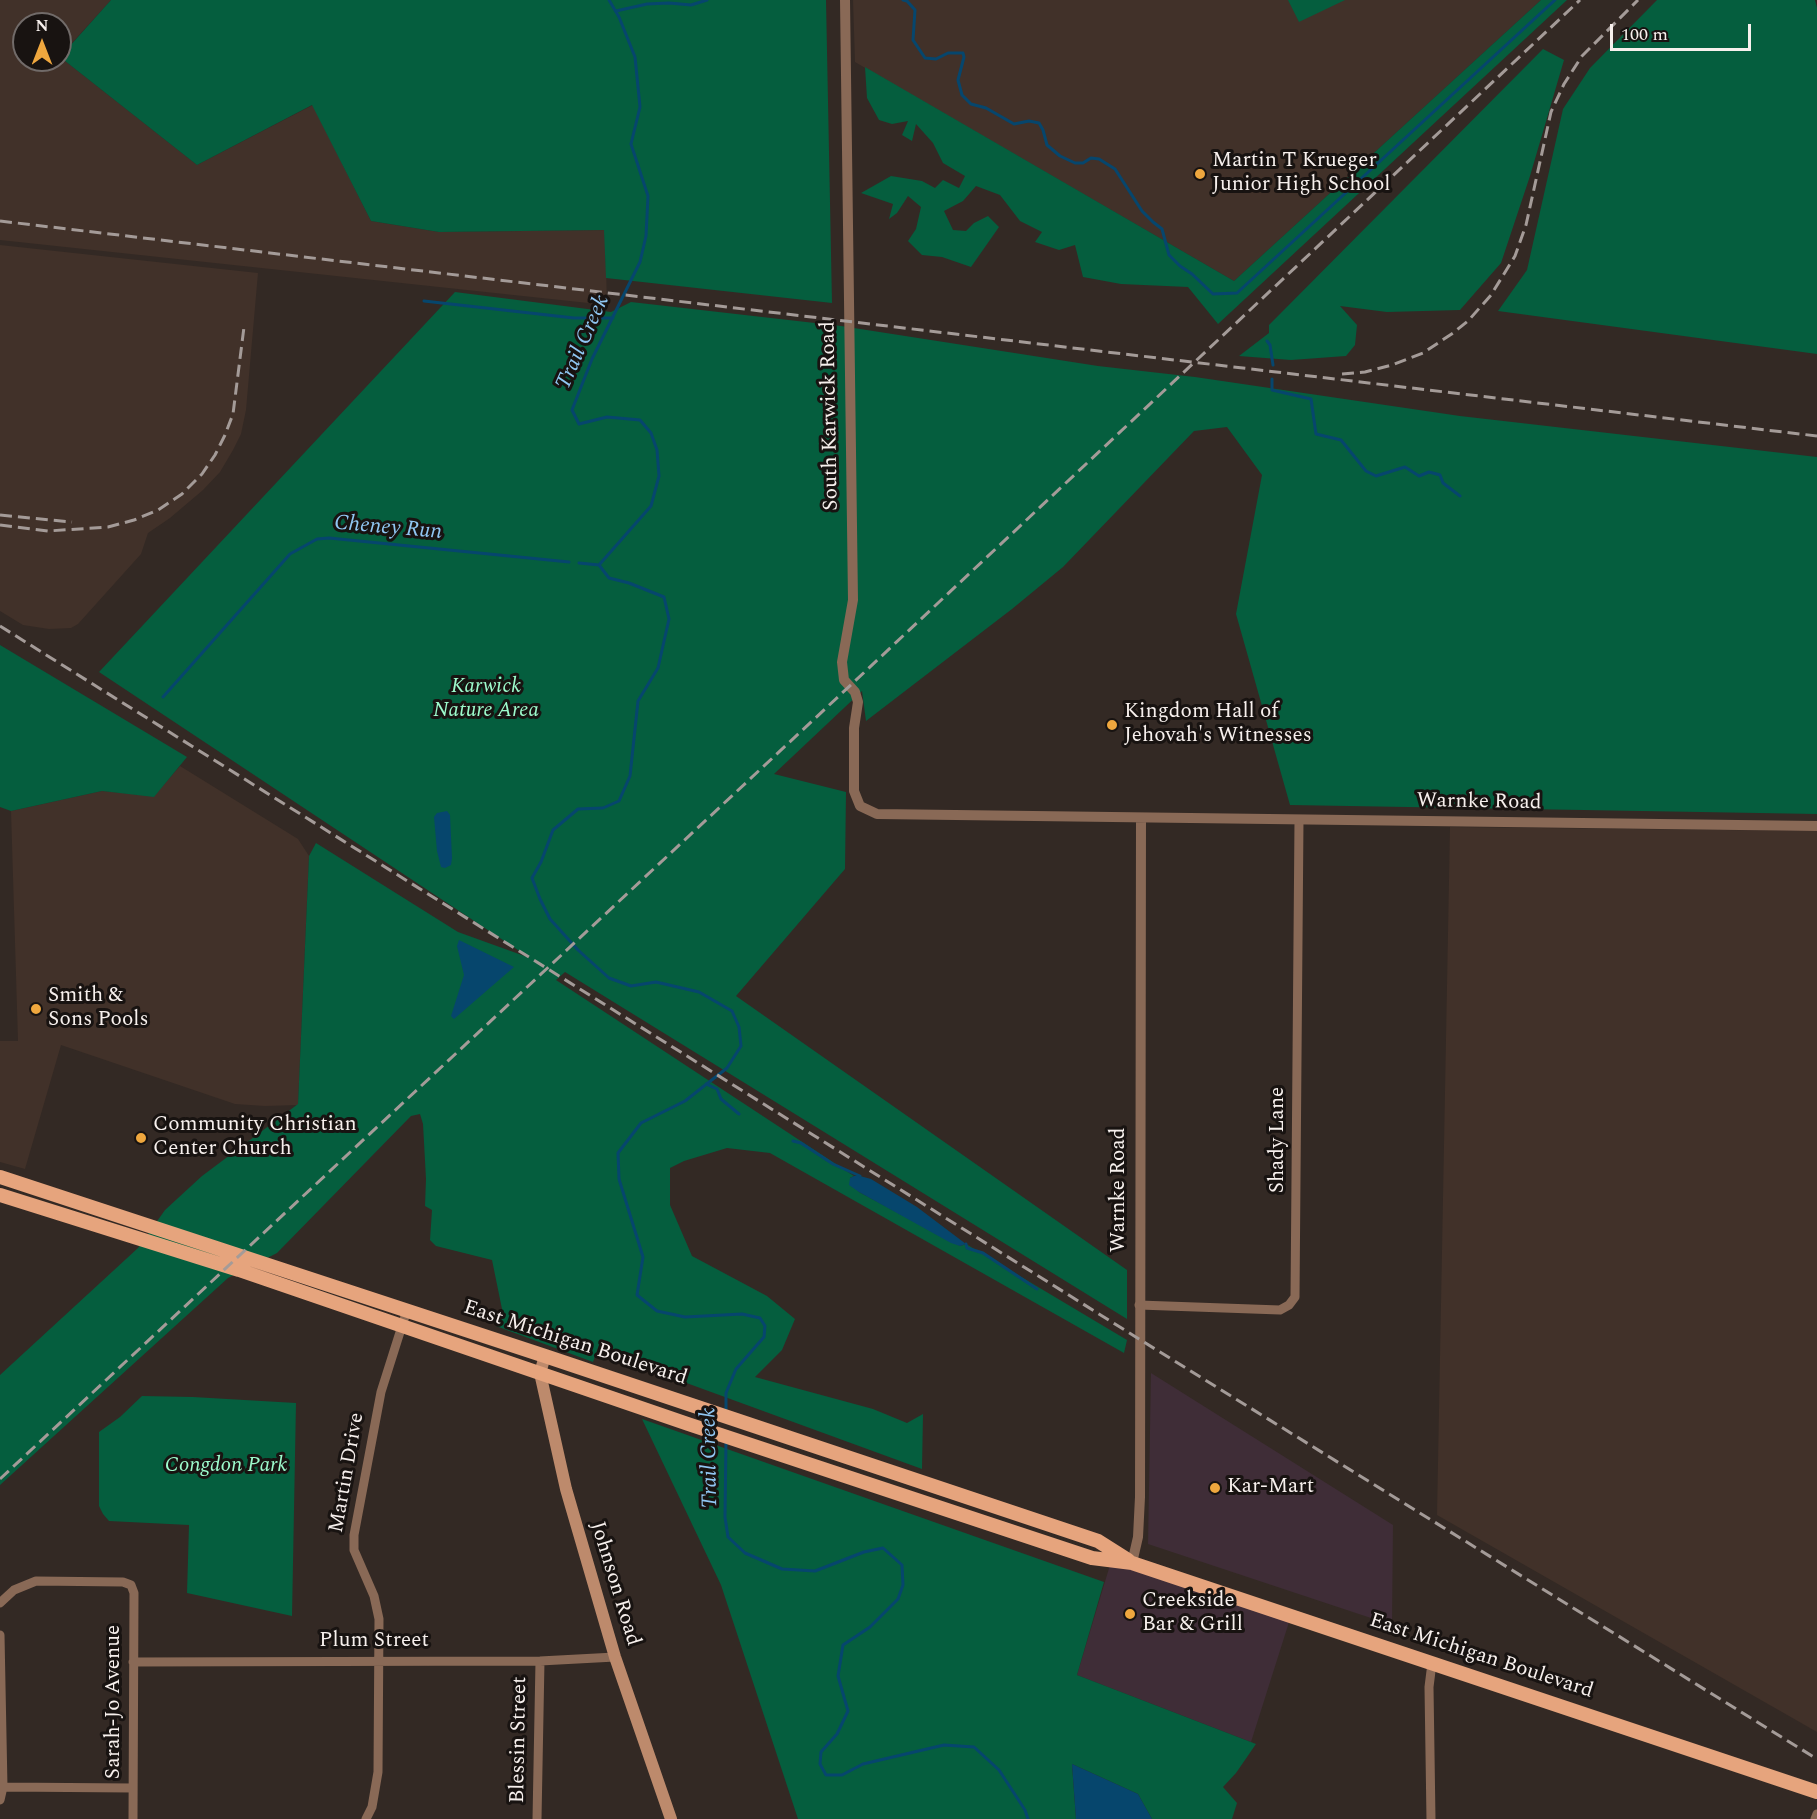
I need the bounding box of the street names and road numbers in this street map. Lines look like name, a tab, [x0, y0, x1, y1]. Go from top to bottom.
street label: South Karwick Road	[817, 321, 845, 511]
street label: Warnke Road	[1416, 789, 1542, 817]
street label: Shady Lane	[1266, 1087, 1292, 1193]
street label: Warnke Road	[1107, 1127, 1133, 1253]
street label: East Michigan Boulevard	[460, 1296, 690, 1392]
street label: Martin Drive	[325, 1411, 371, 1535]
street label: Johnson Road	[583, 1519, 645, 1649]
street label: East Michigan Boulevard	[1366, 1609, 1596, 1705]
street label: Sarah-Jo Avenue	[102, 1625, 128, 1779]
street label: Plum Street	[319, 1629, 429, 1655]
street label: Blessin Street	[506, 1676, 534, 1804]

